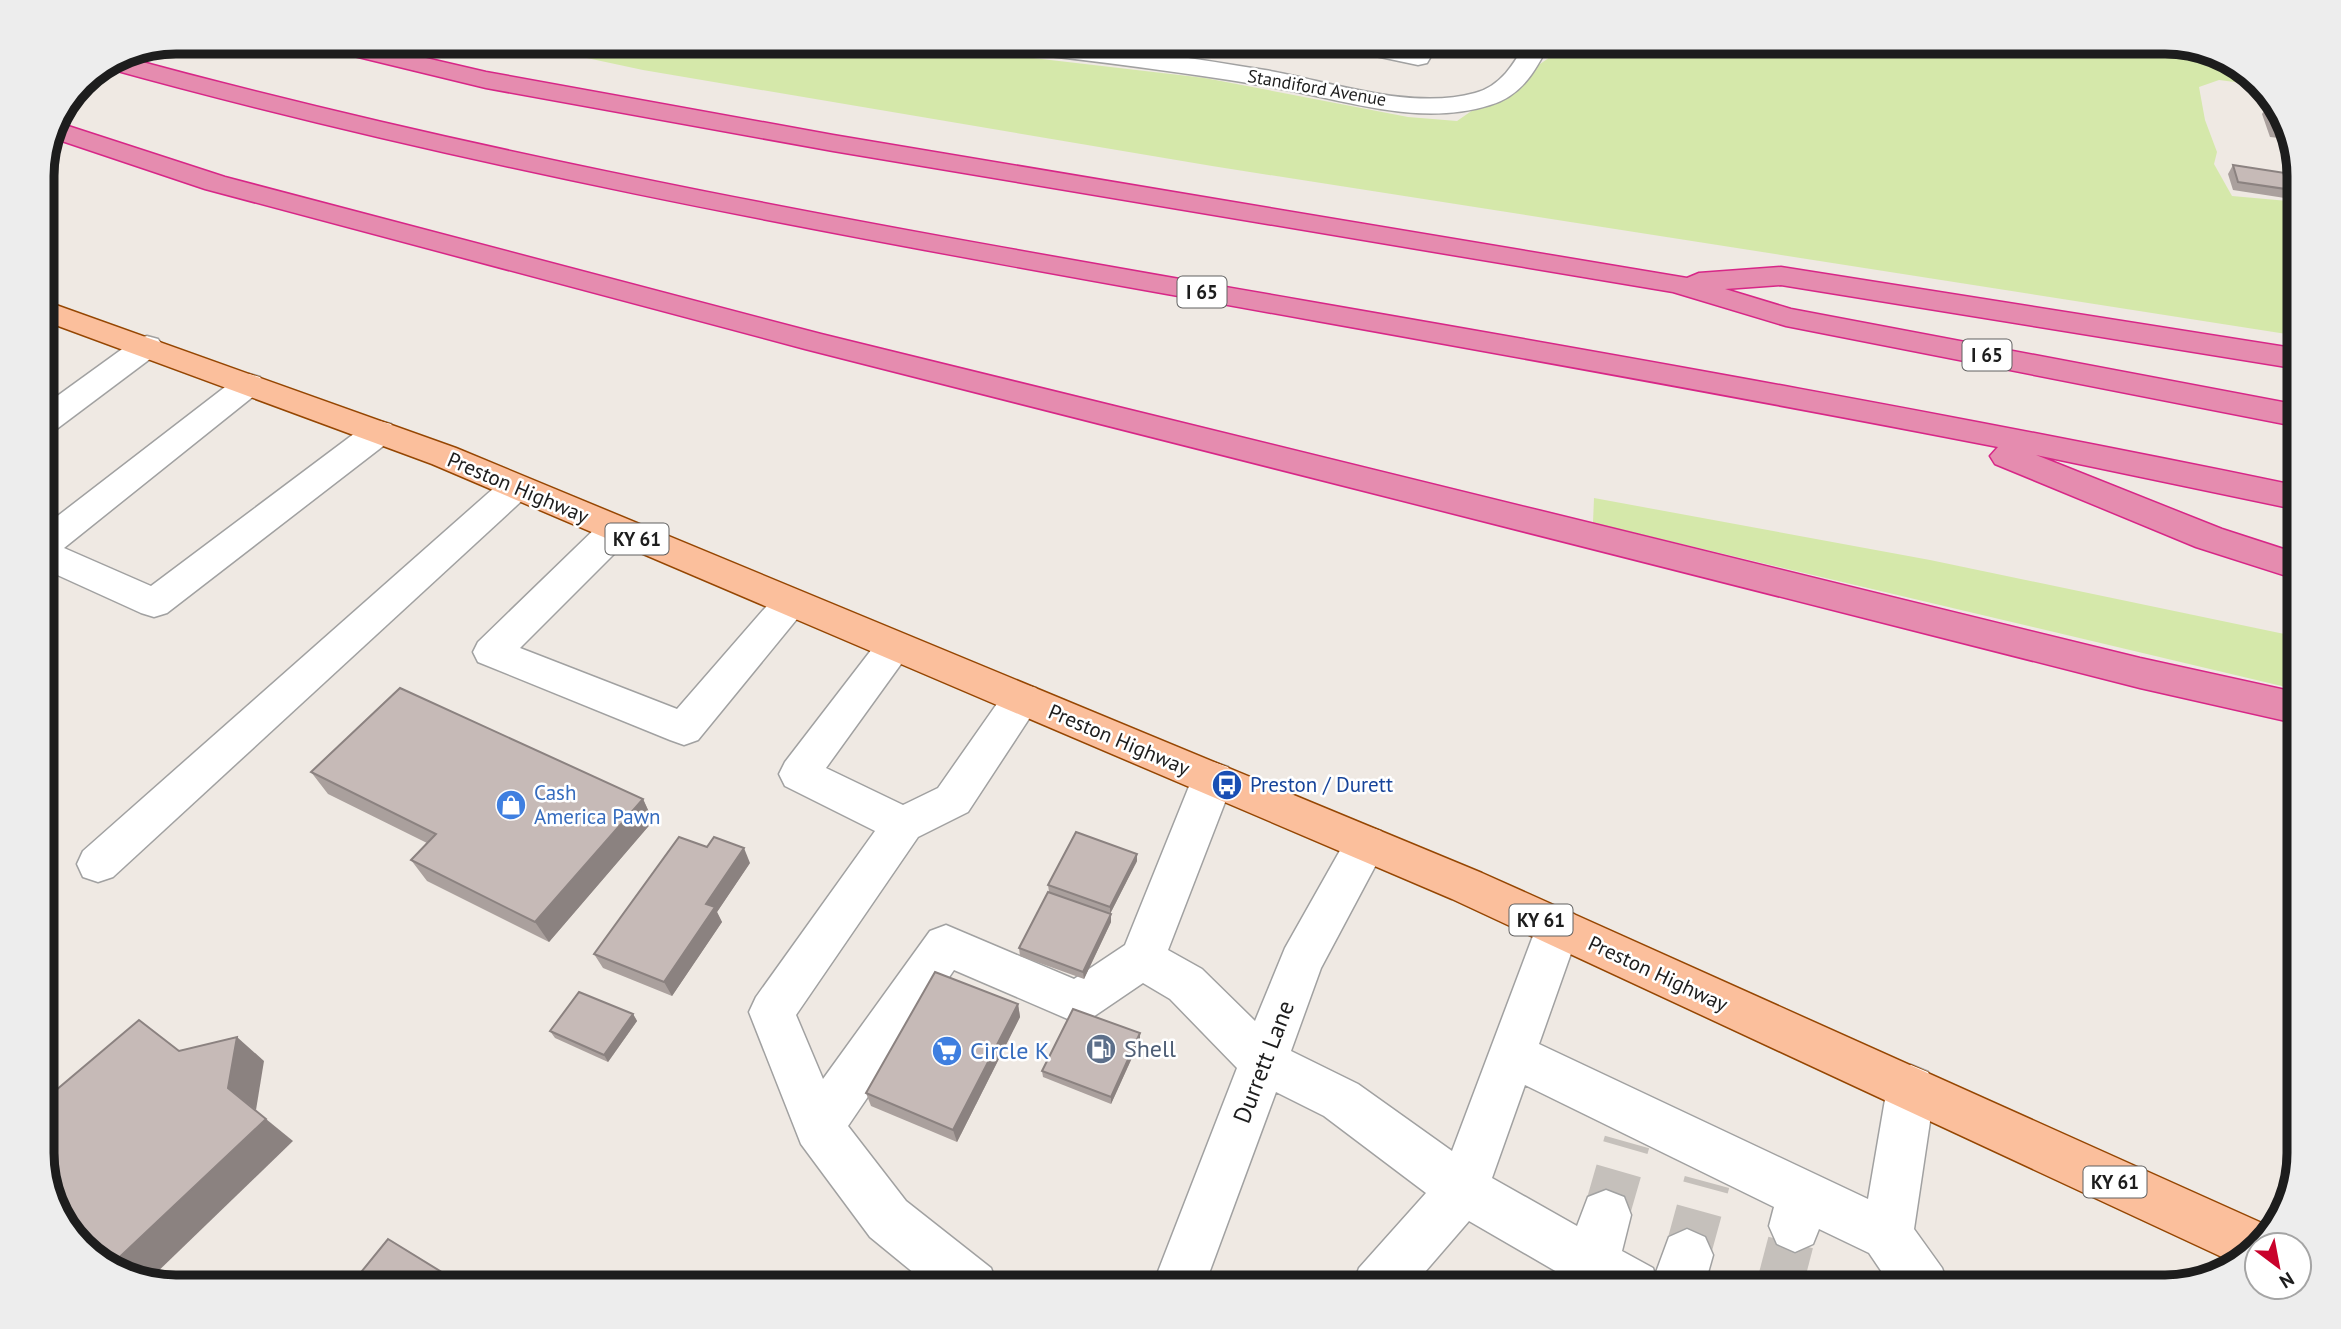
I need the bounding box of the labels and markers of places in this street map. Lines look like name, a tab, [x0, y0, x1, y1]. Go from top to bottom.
bus stop icon: Preston / Durett	[1210, 768, 1244, 802]
place label: Preston / Durett	[1250, 771, 1393, 798]
place label: Cash America Pawn	[534, 779, 661, 830]
shop icon: Cash America Pawn	[494, 788, 528, 822]
fuel station icon: Shell	[1084, 1032, 1118, 1066]
place label: Shell	[1124, 1033, 1176, 1064]
supermarket icon: Circle K	[930, 1034, 964, 1068]
place label: Circle K	[970, 1035, 1049, 1066]

